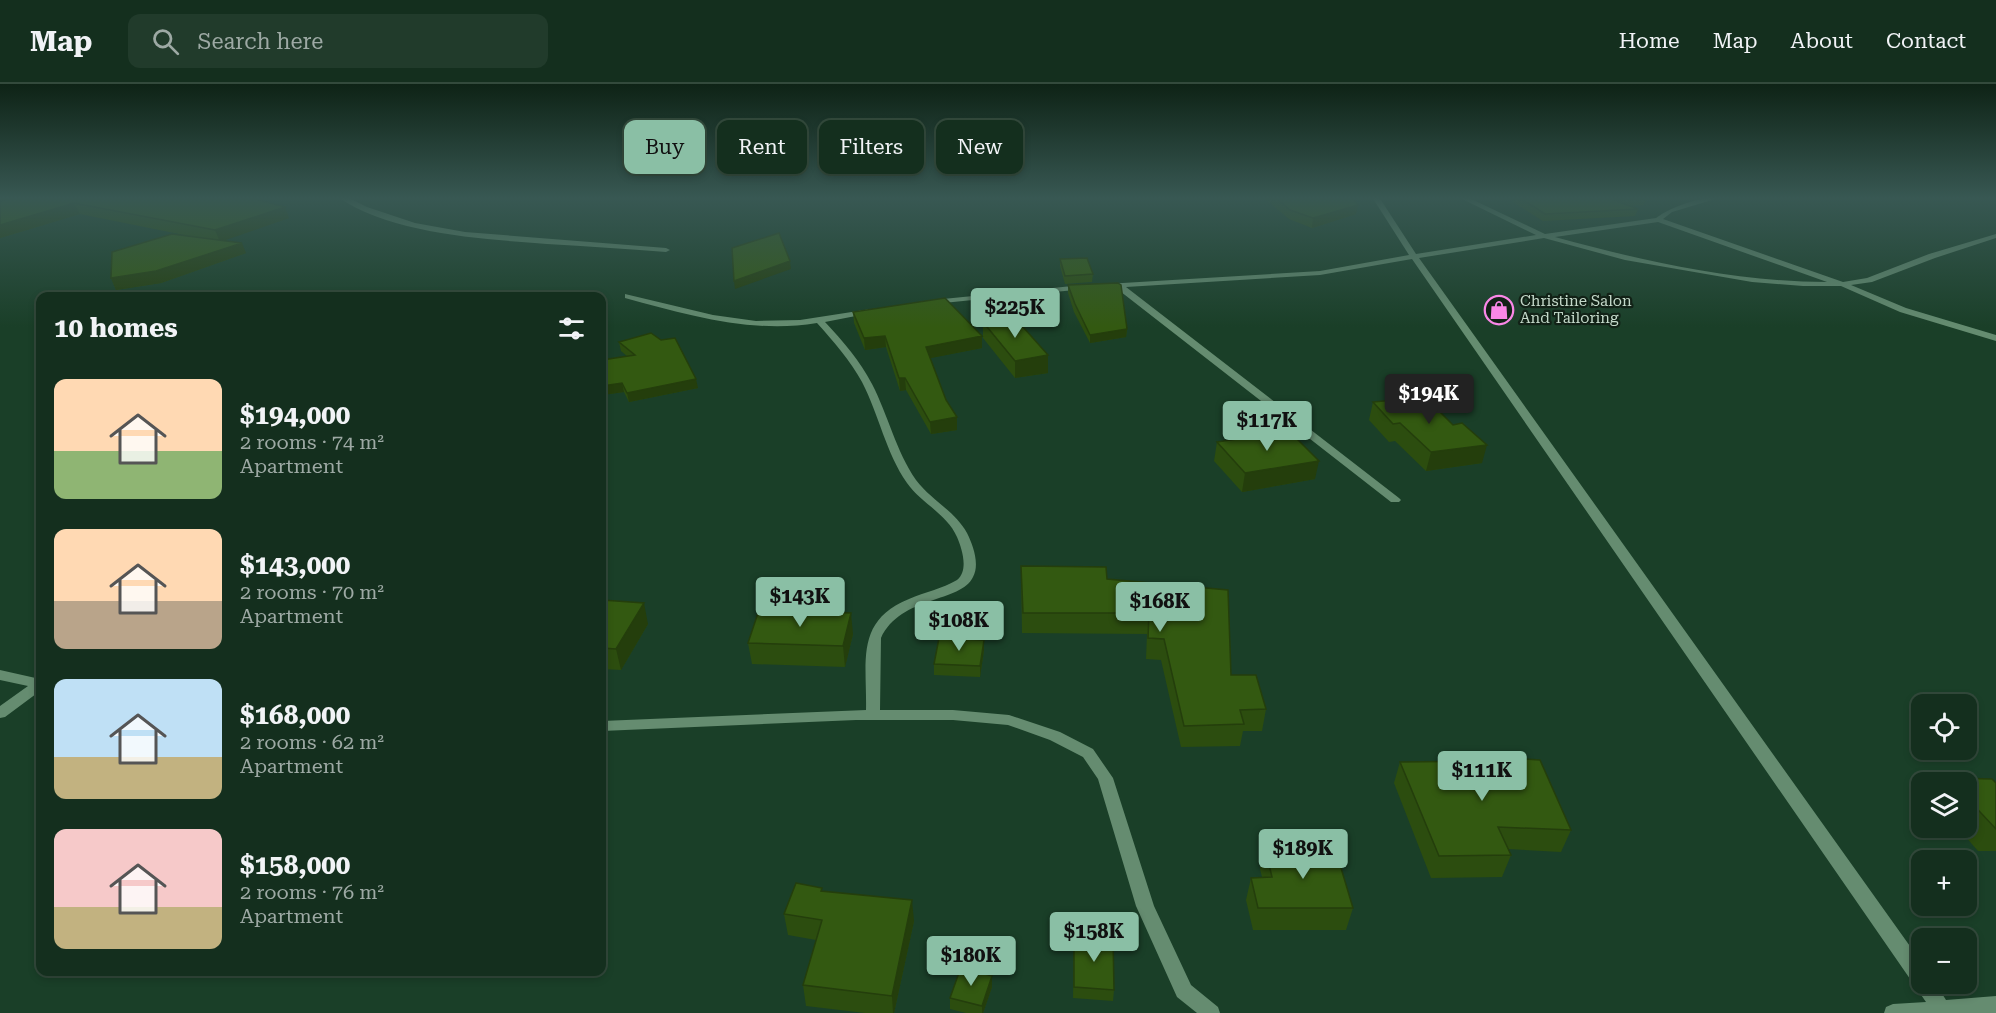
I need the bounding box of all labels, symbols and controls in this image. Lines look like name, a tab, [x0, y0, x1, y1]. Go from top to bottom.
search box	[128, 14, 548, 68]
text: Map	[30, 25, 92, 58]
icon: search	[149, 25, 182, 58]
text: Search here	[197, 29, 323, 54]
text: Home	[1619, 29, 1680, 53]
text: Map	[1713, 29, 1758, 53]
text: About	[1791, 29, 1853, 53]
text: Contact	[1886, 29, 1966, 53]
chip: Buy	[624, 120, 705, 174]
chip: Rent	[717, 120, 807, 174]
chip: Filters	[819, 120, 924, 174]
chip: New	[936, 120, 1023, 174]
pin: $225K	[973, 288, 1057, 339]
place label: Christine Salon And Tailoring	[1520, 292, 1632, 327]
shop icon: Christine Salon And Tailoring	[1483, 294, 1515, 326]
text: $225K	[985, 295, 1045, 319]
icon: filters	[555, 312, 588, 345]
text: 10 homes	[54, 313, 178, 343]
pin: $194K	[1387, 374, 1471, 425]
text: $194K	[1399, 381, 1459, 405]
text: $194,000	[240, 400, 350, 430]
pin: $117K	[1225, 401, 1309, 452]
icon: home	[102, 403, 174, 475]
text: $117K	[1237, 408, 1297, 432]
text: 2 rooms · 74 m²	[240, 430, 384, 454]
text: Apartment	[240, 454, 343, 478]
text: $143,000	[240, 550, 350, 580]
icon: home	[102, 553, 174, 625]
pin: $143K	[758, 577, 842, 628]
text: 2 rooms · 70 m²	[240, 580, 384, 604]
pin: $168K	[1118, 582, 1202, 633]
text: $143K	[770, 584, 830, 608]
text: $168K	[1130, 589, 1190, 613]
pin: $108K	[917, 601, 1001, 652]
text: Apartment	[240, 604, 343, 628]
text: $108K	[929, 608, 989, 632]
map controls	[1911, 694, 1977, 994]
button: locate	[1911, 694, 1977, 760]
text: $168,000	[240, 700, 350, 730]
icon: home	[102, 703, 174, 775]
text: 2 rooms · 62 m²	[240, 730, 384, 754]
pin: $111K	[1440, 751, 1524, 802]
text: Apartment	[240, 754, 343, 778]
text: $111K	[1452, 758, 1512, 782]
button: layers	[1911, 772, 1977, 838]
pin: $189K	[1261, 829, 1345, 880]
text: $189K	[1273, 836, 1333, 860]
text: $158,000	[240, 850, 350, 880]
button: +	[1911, 850, 1977, 916]
icon: home	[102, 853, 174, 925]
text: 2 rooms · 76 m²	[240, 880, 384, 904]
text: Apartment	[240, 904, 343, 928]
pin: $158K	[1052, 912, 1136, 963]
text: $158K	[1064, 919, 1124, 943]
button: −	[1911, 928, 1977, 994]
pin: $180K	[929, 936, 1013, 987]
text: $180K	[941, 943, 1001, 967]

